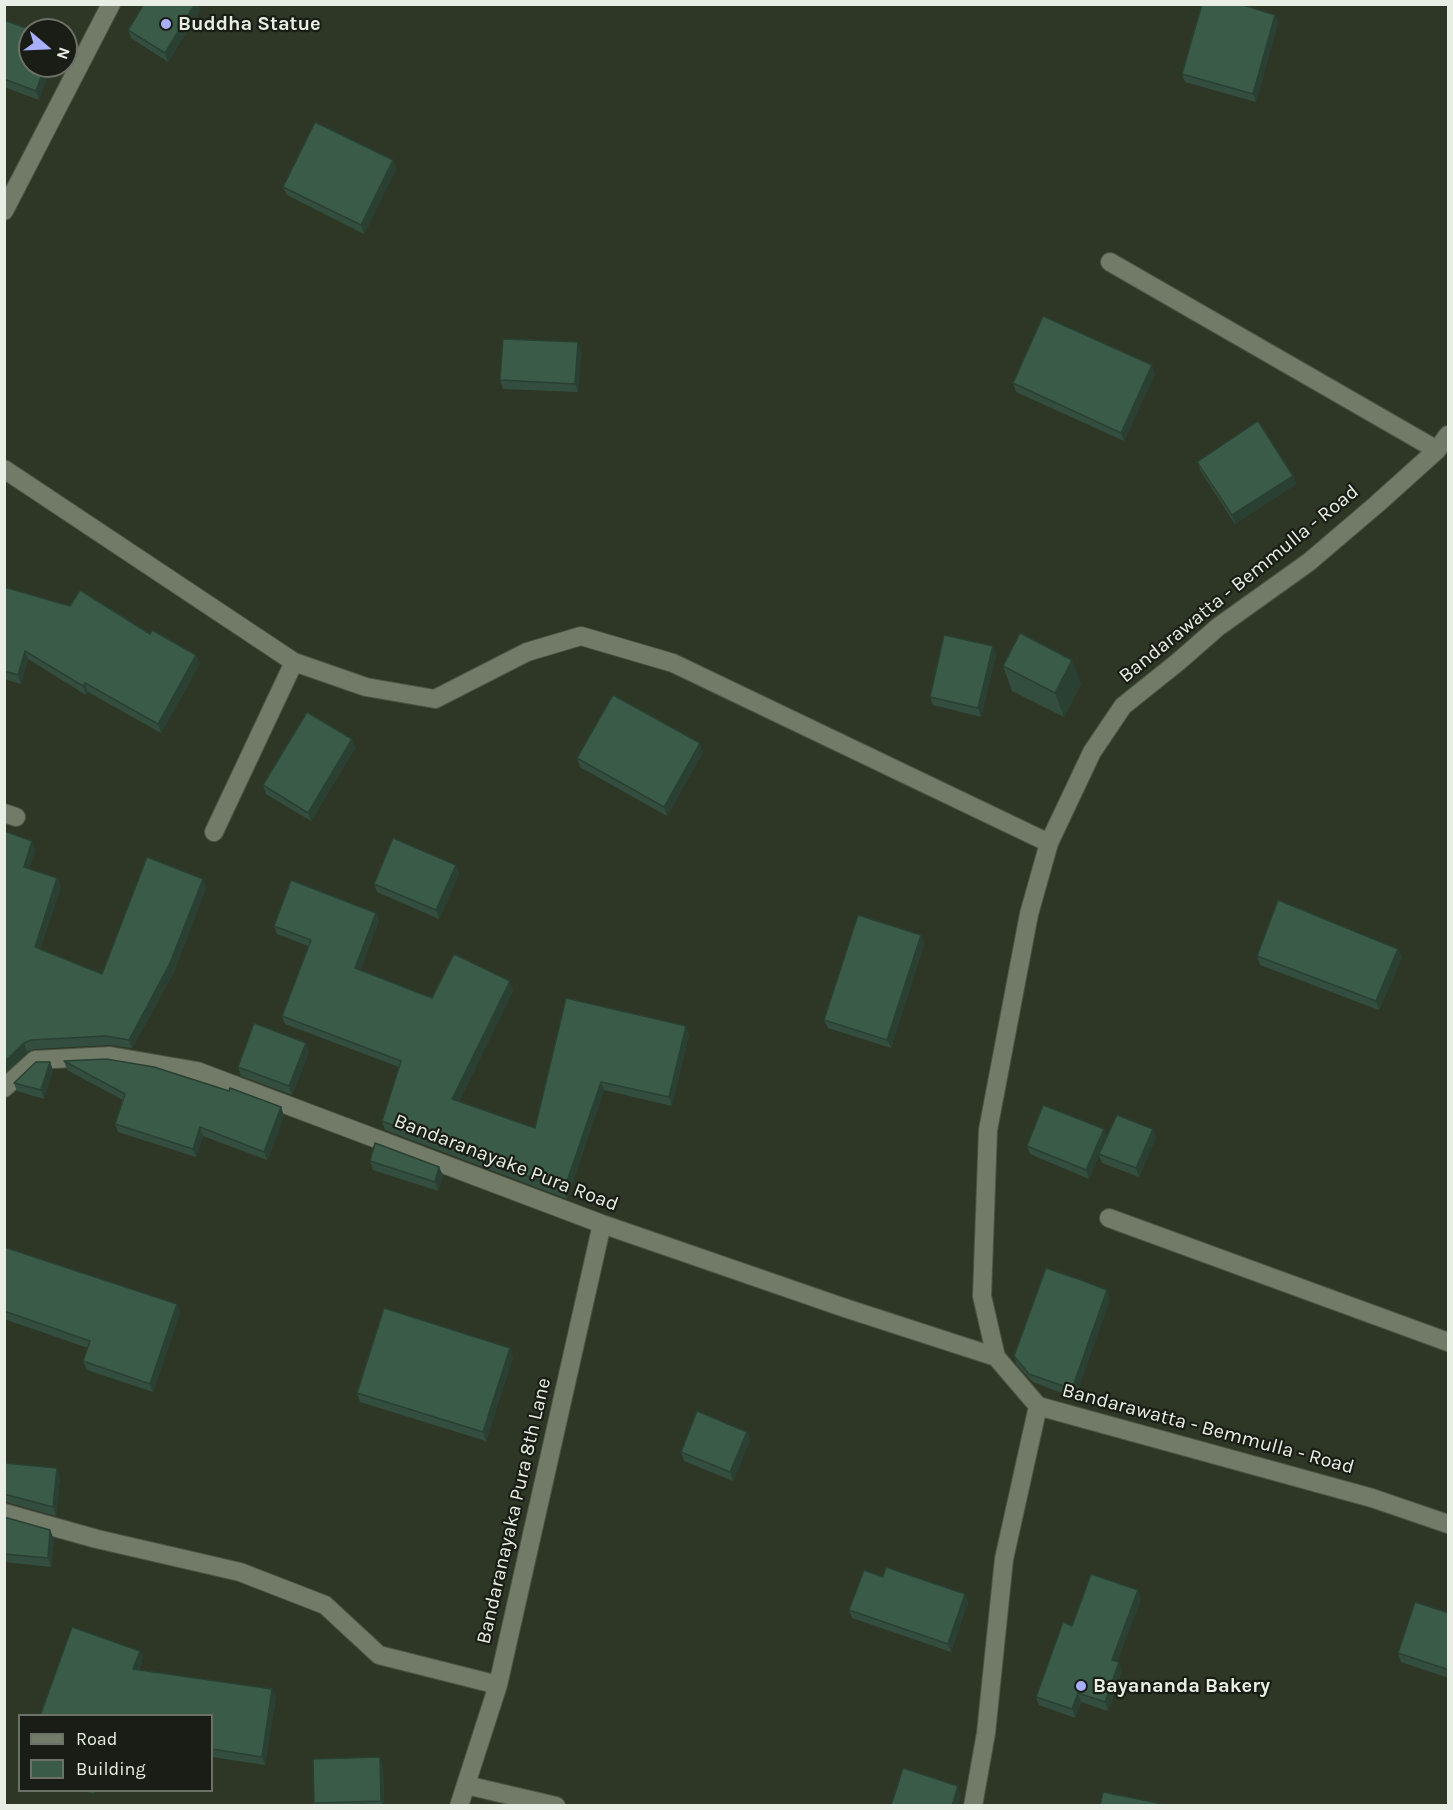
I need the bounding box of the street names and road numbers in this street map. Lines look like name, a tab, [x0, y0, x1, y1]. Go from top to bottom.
street label: Bandarawatta - Bemmulla - Road	[1114, 480, 1364, 688]
street label: Bandaranayake Pura Road	[390, 1109, 622, 1217]
street label: Bandaranayaka Pura 8th Lane	[472, 1376, 556, 1646]
street label: Bandarawatta - Bemmulla - Road	[1059, 1378, 1357, 1480]

